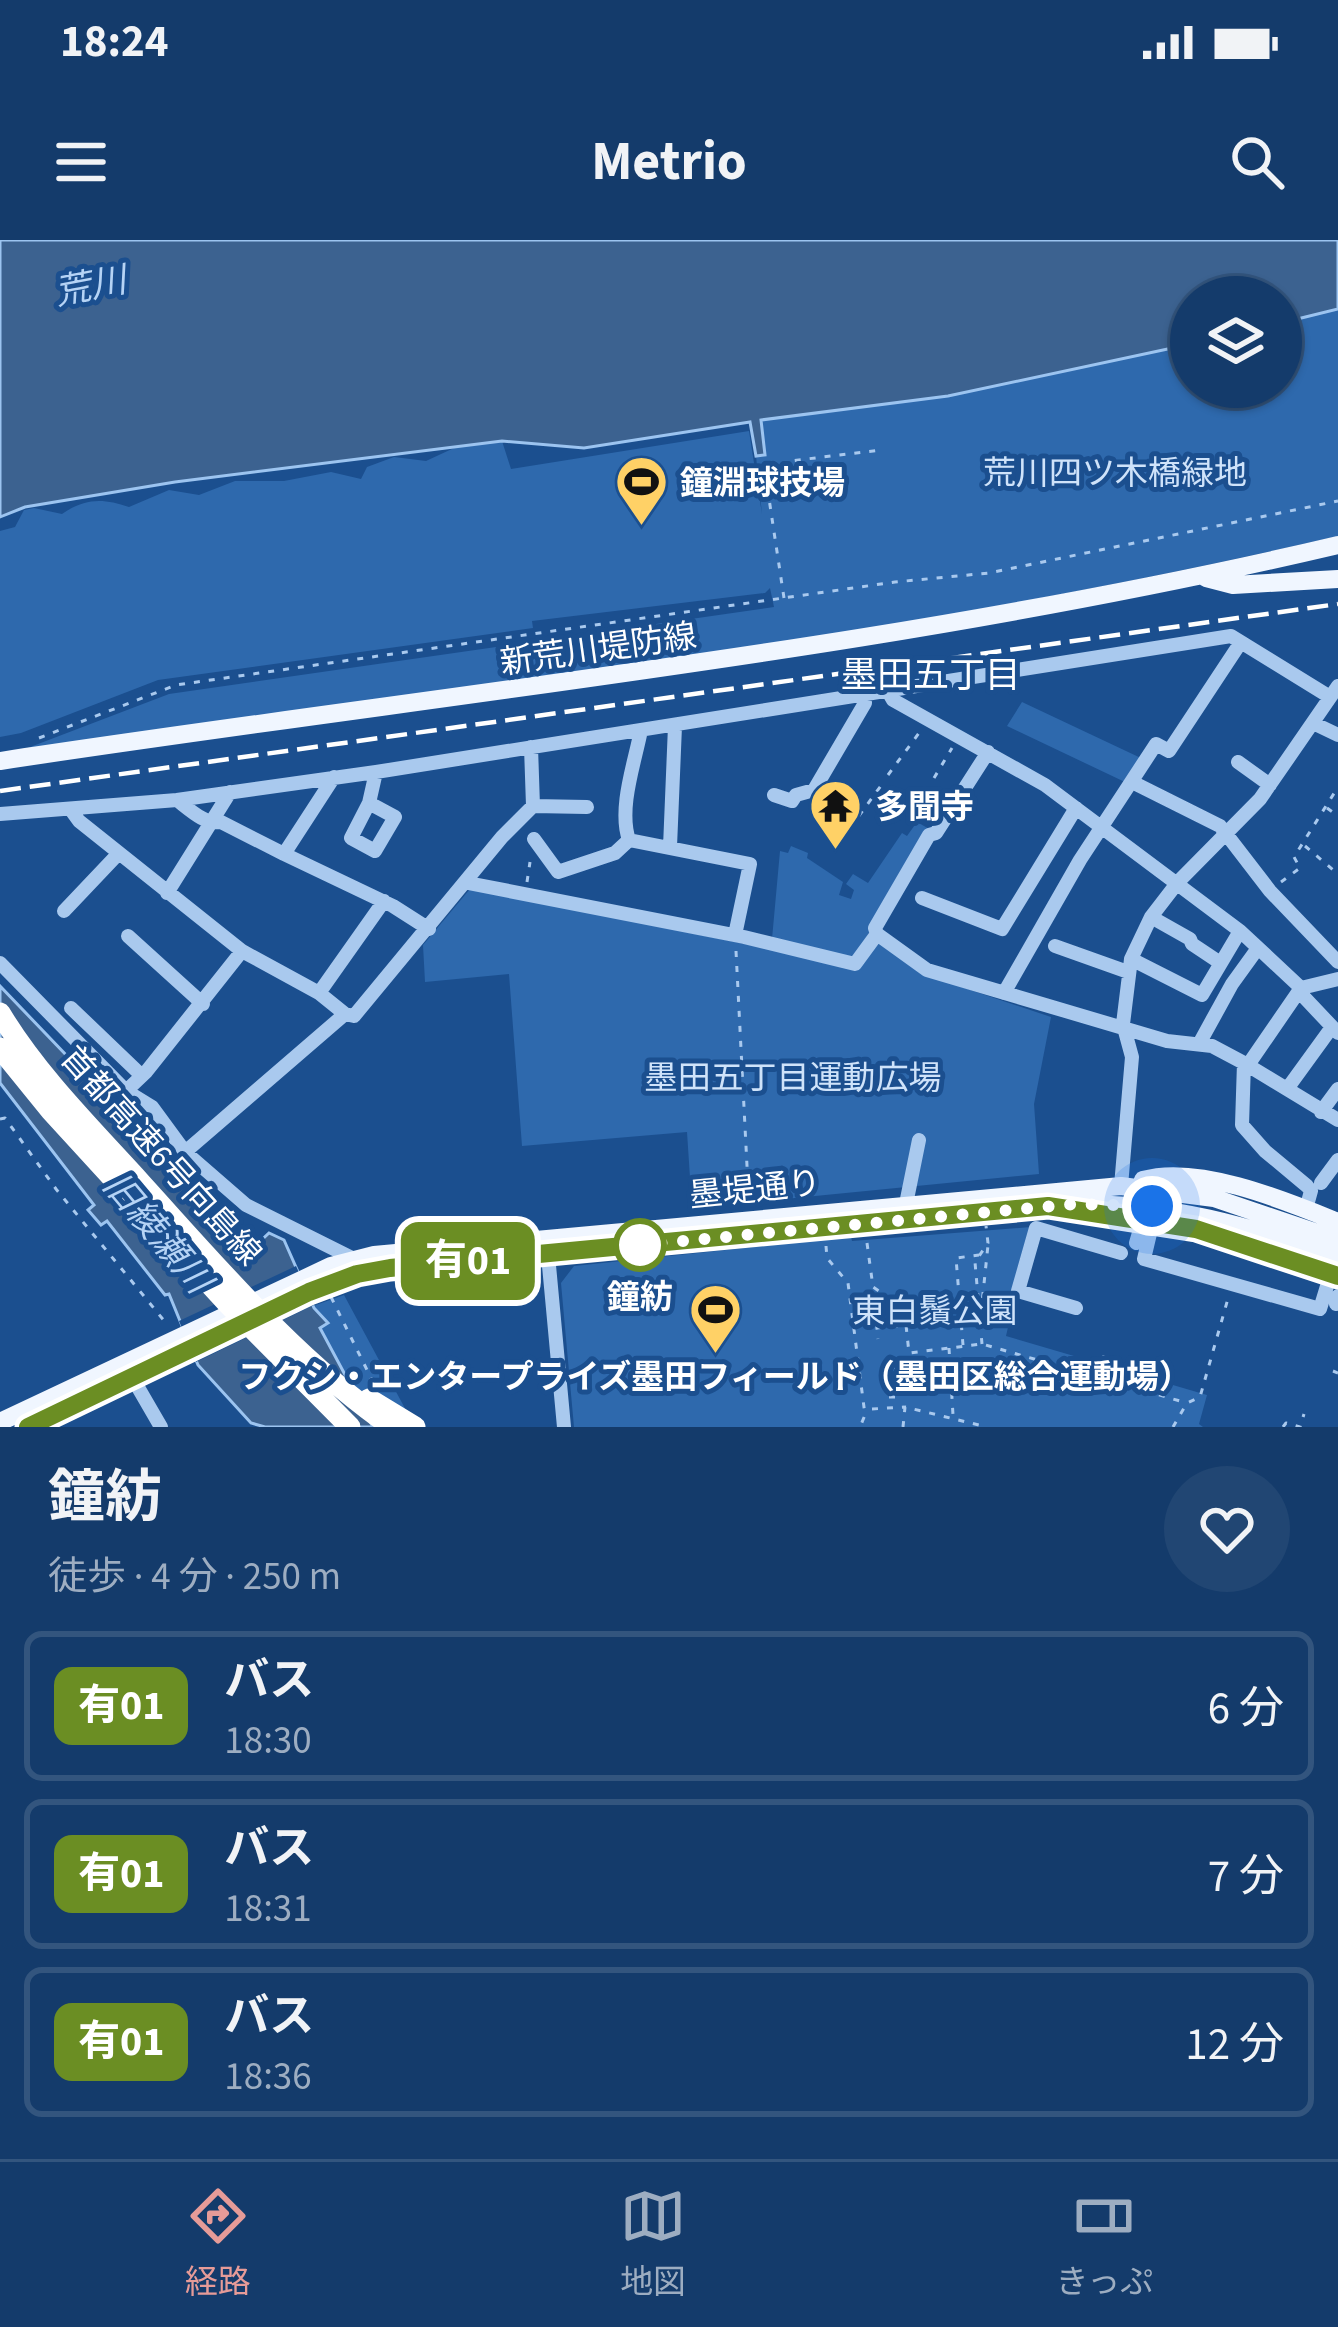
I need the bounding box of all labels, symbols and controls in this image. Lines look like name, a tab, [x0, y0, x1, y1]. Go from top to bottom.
text: 18:24	[60, 10, 169, 74]
text: Metrio	[591, 124, 747, 201]
icon: menu	[48, 129, 114, 195]
icon: search	[1224, 129, 1290, 195]
water label: 荒川	[50, 254, 134, 318]
map controls	[1170, 276, 1302, 408]
button: layers	[1170, 276, 1302, 408]
park label: 荒川四ツ木橋緑地	[983, 450, 1247, 497]
sports icon: 鐘淵球技場	[613, 454, 669, 528]
place label: 鐘淵球技場	[680, 460, 845, 507]
street label: 新荒川堤防線	[497, 612, 700, 687]
district label: 墨田五丁目	[841, 650, 1021, 701]
temple icon: 多聞寺	[808, 778, 864, 852]
place label: 多聞寺	[875, 784, 974, 831]
street label: 首都高速6号向島線	[50, 1036, 272, 1276]
park label: 墨田五丁目運動広場	[645, 1055, 942, 1102]
street label: 墨堤通り	[687, 1159, 823, 1220]
water label: 旧綾瀬川	[91, 1161, 225, 1308]
your location	[1122, 1176, 1182, 1236]
marker: 鐘紡	[615, 1220, 665, 1270]
line badge: 有01	[399, 1222, 537, 1300]
text: 有01	[425, 1231, 511, 1291]
place label: 鐘紡	[607, 1274, 673, 1321]
sports icon: フクシ・エンタープライズ墨田フィールド（墨田区総合運動場）	[687, 1281, 743, 1355]
park label: 東白鬚公園	[853, 1288, 1018, 1335]
place label: フクシ・エンタープライズ墨田フィールド（墨田区総合運動場）	[238, 1354, 1192, 1401]
text: 鐘紡	[48, 1458, 162, 1539]
button: heart	[1164, 1466, 1290, 1592]
text: 徒歩 · 4 分 · 250 m	[48, 1549, 341, 1605]
text: バス	[224, 1649, 314, 1713]
text: 有01	[78, 1676, 164, 1736]
text: 6 分	[1208, 1677, 1284, 1741]
text: 18:30	[224, 1713, 312, 1769]
text: バス	[224, 1817, 314, 1881]
text: 有01	[78, 1844, 164, 1904]
text: 7 分	[1208, 1845, 1284, 1909]
text: 18:31	[224, 1881, 312, 1937]
text: バス	[224, 1985, 314, 2049]
text: 有01	[78, 2012, 164, 2072]
text: 12 分	[1185, 2013, 1284, 2077]
text: 18:36	[224, 2049, 312, 2105]
tab: 経路	[185, 2183, 251, 2306]
tab: 地図	[620, 2183, 686, 2306]
tab: きっぷ	[1056, 2183, 1153, 2306]

